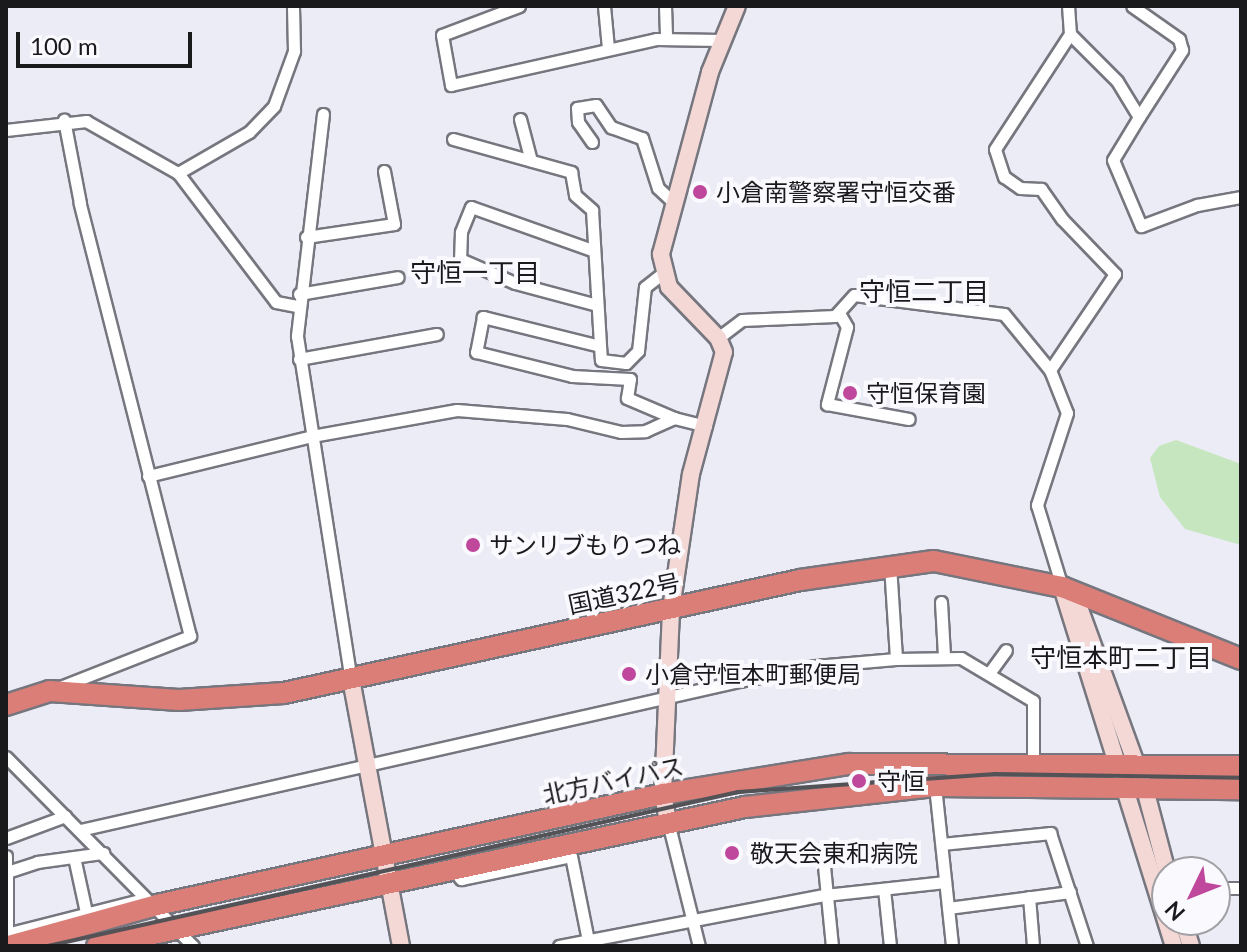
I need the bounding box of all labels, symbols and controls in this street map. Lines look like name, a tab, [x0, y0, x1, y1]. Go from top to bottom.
scale bar	[20, 16, 196, 66]
text: 100 m	[30, 31, 98, 60]
place label: 小倉南警察署守恒交番	[716, 178, 956, 206]
marker: 小倉南警察署守恒交番	[691, 183, 709, 201]
district label: 守恒一丁目	[410, 257, 540, 289]
district label: 守恒二丁目	[859, 276, 989, 308]
place label: 守恒保育園	[866, 379, 986, 407]
marker: 守恒保育園	[841, 384, 859, 402]
place label: サンリブもりつね	[489, 531, 681, 559]
marker: サンリブもりつね	[464, 536, 482, 554]
street label: 国道322号	[565, 567, 683, 619]
district label: 守恒本町二丁目	[1030, 642, 1212, 674]
place label: 小倉守恒本町郵便局	[645, 660, 861, 688]
marker: 小倉守恒本町郵便局	[620, 665, 638, 683]
street label: 北方バイパス	[540, 751, 686, 809]
place label: 守恒	[877, 767, 925, 795]
marker: 守恒	[848, 770, 870, 792]
place label: 敬天会東和病院	[750, 839, 918, 867]
marker: 敬天会東和病院	[721, 842, 743, 864]
north arrow	[1151, 856, 1231, 936]
text: N	[1159, 896, 1190, 927]

